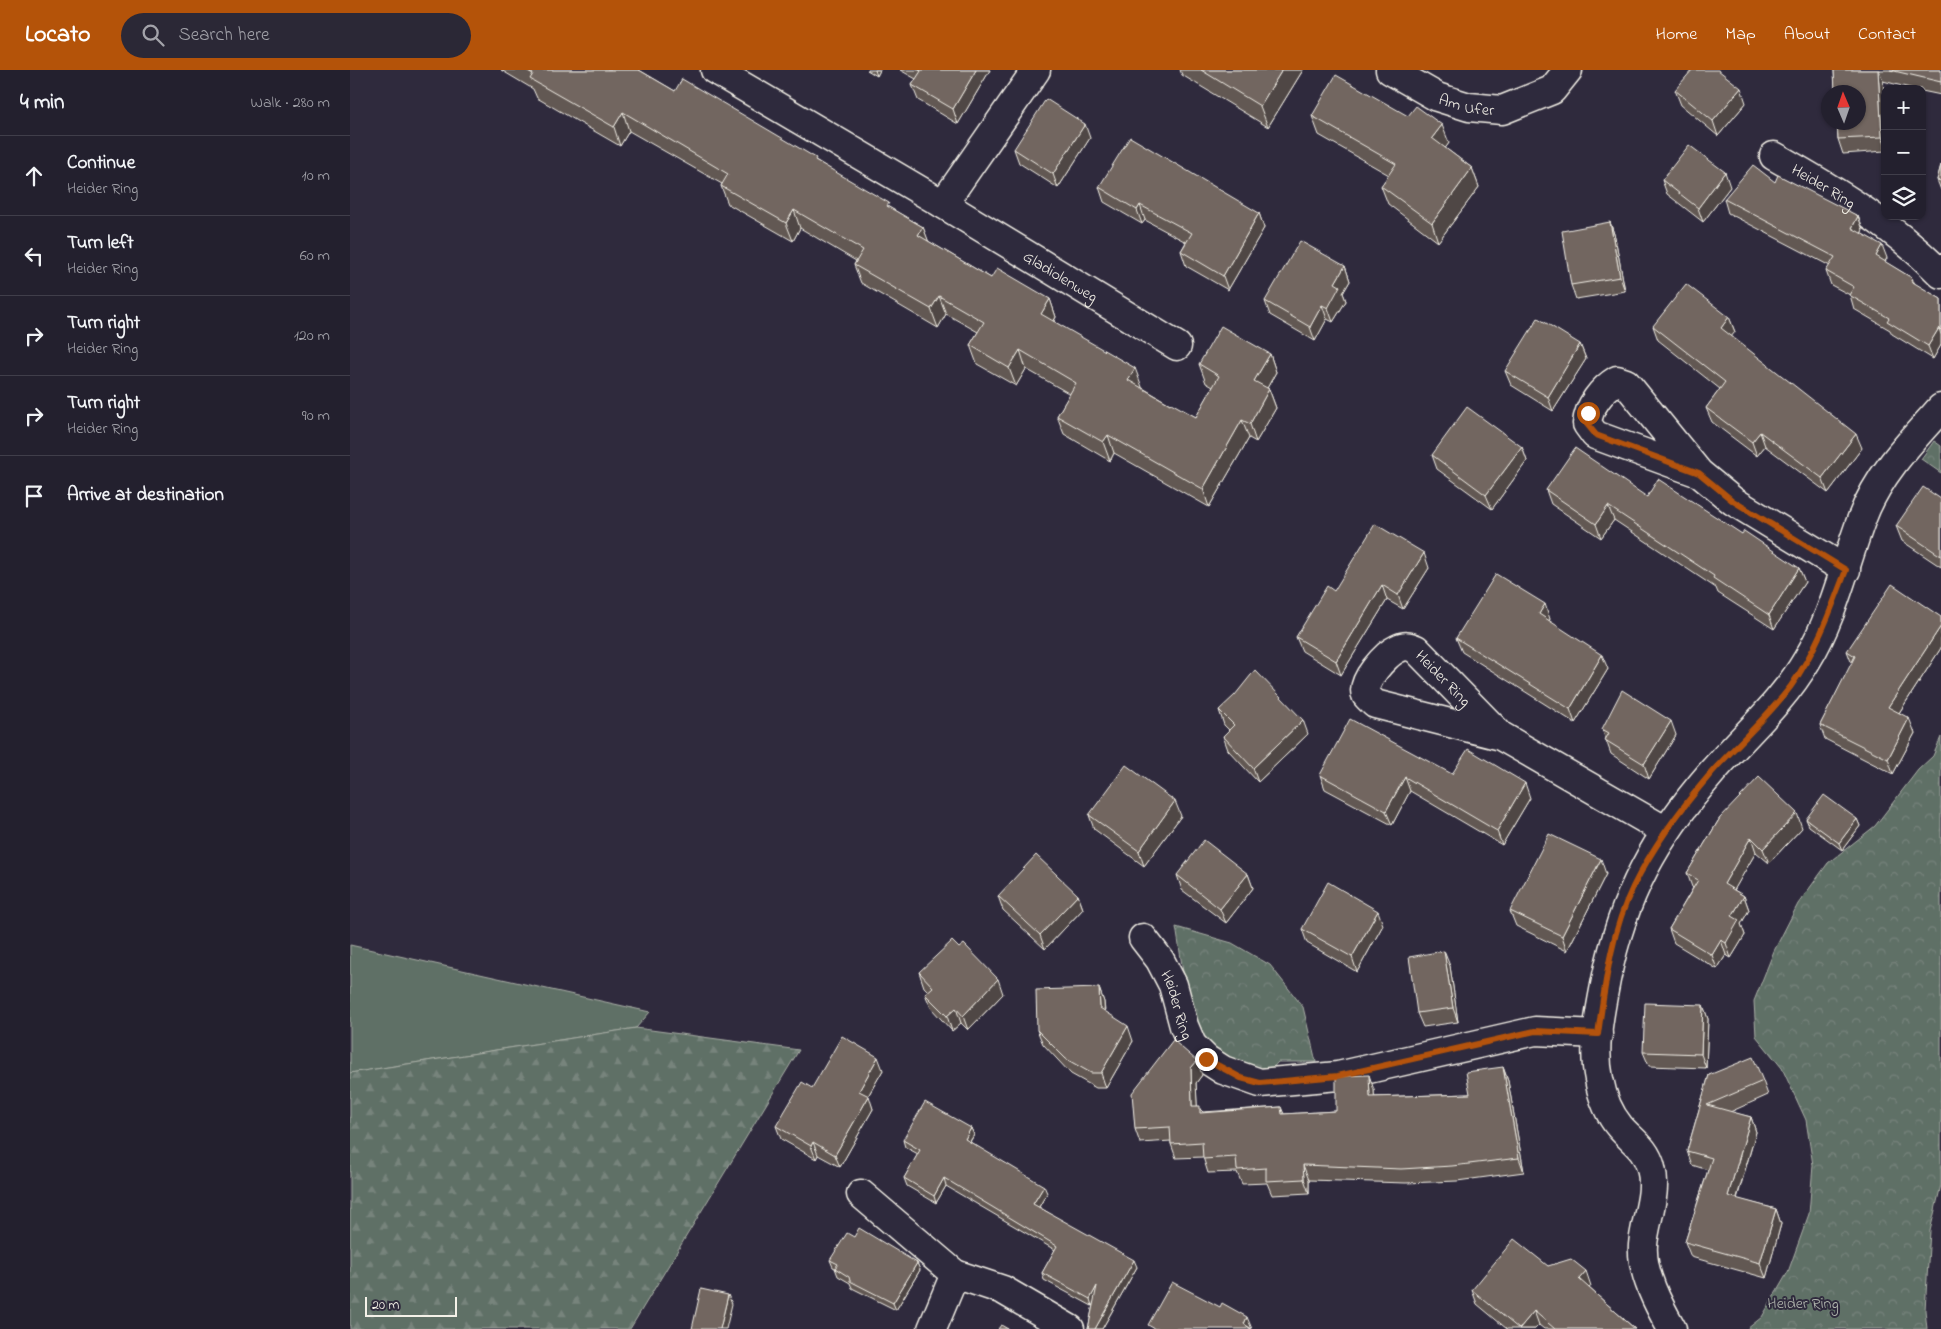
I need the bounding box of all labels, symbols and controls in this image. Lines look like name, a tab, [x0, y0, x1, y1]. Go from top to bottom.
search box	[121, 13, 471, 58]
text: Locato	[25, 18, 91, 53]
icon: search	[139, 21, 167, 49]
text: Search here	[179, 22, 270, 49]
text: Home	[1656, 22, 1697, 48]
text: Map	[1725, 22, 1756, 48]
text: About	[1784, 22, 1830, 48]
text: Contact	[1858, 22, 1916, 48]
north arrow	[1821, 85, 1866, 130]
map controls	[1881, 85, 1926, 220]
button: +	[1881, 85, 1926, 130]
text: 4 min	[20, 88, 64, 118]
street label: Am Ufer	[1435, 88, 1495, 123]
text: Walk · 280 m	[251, 91, 330, 115]
button: −	[1881, 130, 1926, 175]
text: Continue	[67, 150, 135, 177]
street label: Heider Ring	[1786, 158, 1860, 216]
icon: ahead	[20, 162, 48, 190]
text: 10 m	[302, 164, 330, 188]
button: layers	[1881, 175, 1926, 220]
text: Heider Ring	[67, 177, 138, 201]
text: Turn left	[67, 230, 134, 257]
icon: left	[20, 242, 48, 270]
text: 60 m	[300, 244, 330, 268]
street label: Gladiolenweg	[1018, 245, 1102, 309]
text: Heider Ring	[67, 257, 138, 281]
text: Turn right	[67, 310, 140, 337]
icon: right	[20, 322, 48, 350]
text: 120 m	[294, 324, 330, 348]
text: Heider Ring	[67, 337, 138, 361]
text: Turn right	[67, 390, 140, 417]
icon: right	[20, 402, 48, 430]
route start	[1577, 402, 1600, 425]
text: 90 m	[302, 404, 330, 428]
text: Heider Ring	[67, 417, 138, 441]
icon: arrive	[20, 482, 48, 510]
text: Arrive at destination	[67, 482, 224, 509]
street label: Heider Ring	[1409, 645, 1476, 713]
street label: Heider Ring	[1153, 966, 1198, 1044]
route end	[1195, 1048, 1218, 1071]
park label: Heider Ring	[1767, 1292, 1839, 1316]
scale bar	[365, 1294, 458, 1317]
text: 20 m	[372, 1295, 399, 1316]

